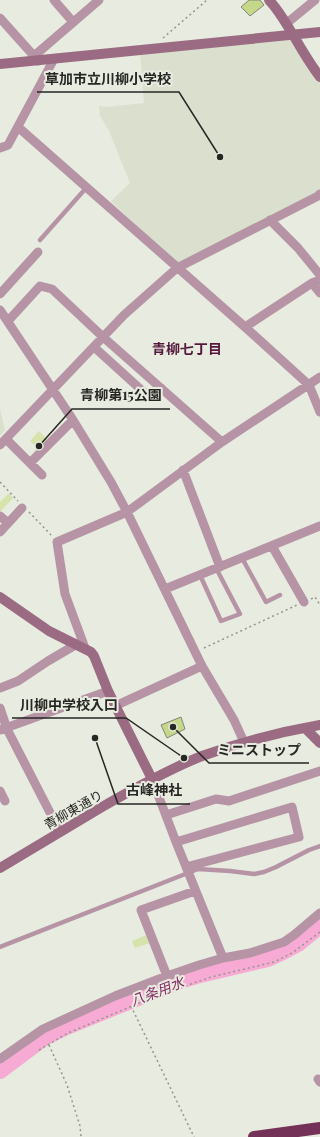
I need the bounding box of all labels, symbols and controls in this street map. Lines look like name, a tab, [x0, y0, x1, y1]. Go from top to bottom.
callout: 草加市立川柳小学校	[37, 66, 179, 92]
text: 草加市立川柳小学校	[45, 69, 171, 88]
district label: 青柳七丁目	[152, 339, 222, 358]
callout: 青柳第15公園	[72, 383, 170, 409]
text: 青柳第15公園	[80, 385, 162, 404]
callout: 川柳中学校入口	[12, 692, 126, 718]
text: 川柳中学校入口	[20, 695, 118, 714]
callout: ミニストップ	[209, 737, 309, 763]
text: ミニストップ	[217, 740, 301, 759]
callout: 古峰神社	[118, 778, 190, 804]
text: 古峰神社	[126, 780, 182, 799]
street label: 青柳東通り	[41, 785, 105, 833]
water label: 八条用水	[127, 971, 188, 1010]

